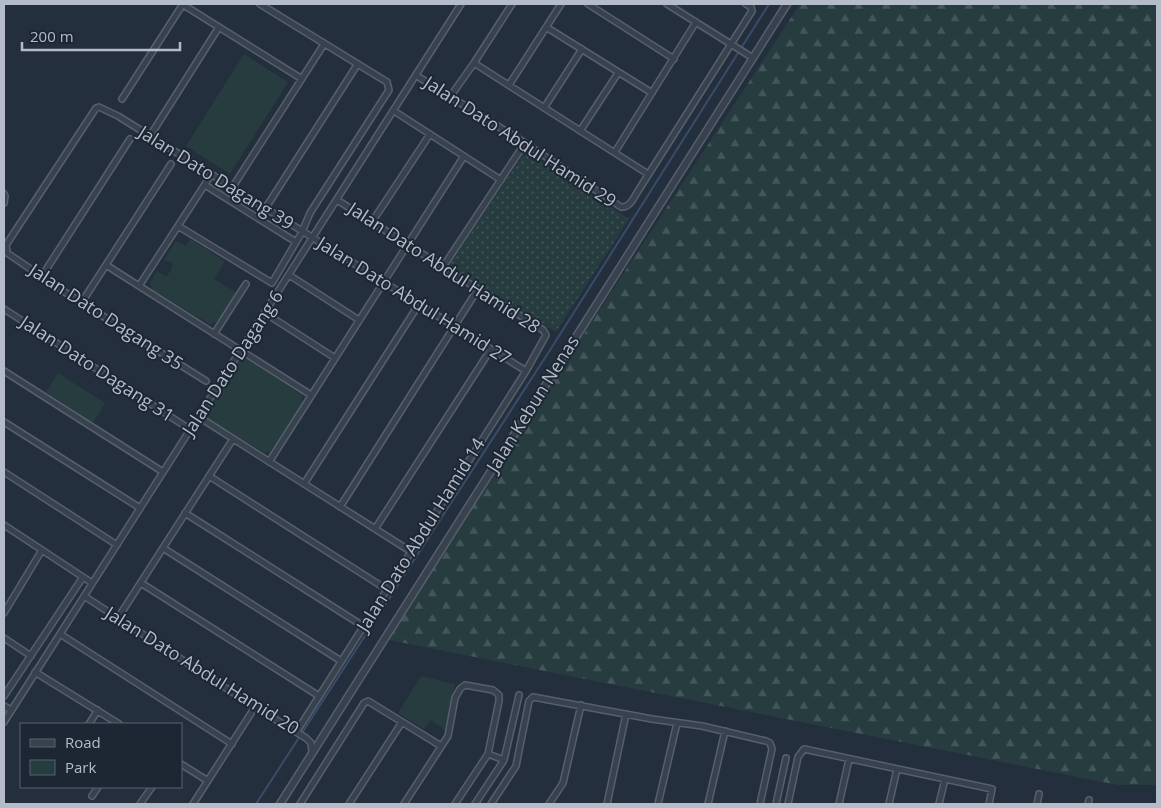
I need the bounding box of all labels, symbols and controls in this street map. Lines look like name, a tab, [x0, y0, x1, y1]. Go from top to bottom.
scale bar	[22, 20, 180, 52]
text: 200 m	[30, 26, 74, 46]
street label: Jalan Dato Abdul Hamid 29	[418, 69, 621, 212]
street label: Jalan Dato Dagang 39	[133, 118, 299, 235]
street label: Jalan Dato Abdul Hamid 28	[342, 195, 545, 338]
street label: Jalan Dato Abdul Hamid 27	[311, 229, 516, 370]
street label: Jalan Dato Dagang 35	[23, 256, 188, 375]
street label: Jalan Dato Dagang 6	[175, 285, 288, 441]
street label: Jalan Dato Dagang 31	[14, 308, 179, 427]
street label: Jalan Kebun Nenas	[479, 330, 584, 478]
street label: Jalan Dato Abdul Hamid 14	[349, 433, 490, 638]
street label: Jalan Dato Abdul Hamid 20	[99, 599, 304, 740]
legend	[20, 723, 182, 788]
text: Road	[65, 732, 101, 752]
text: Park	[65, 757, 96, 777]

